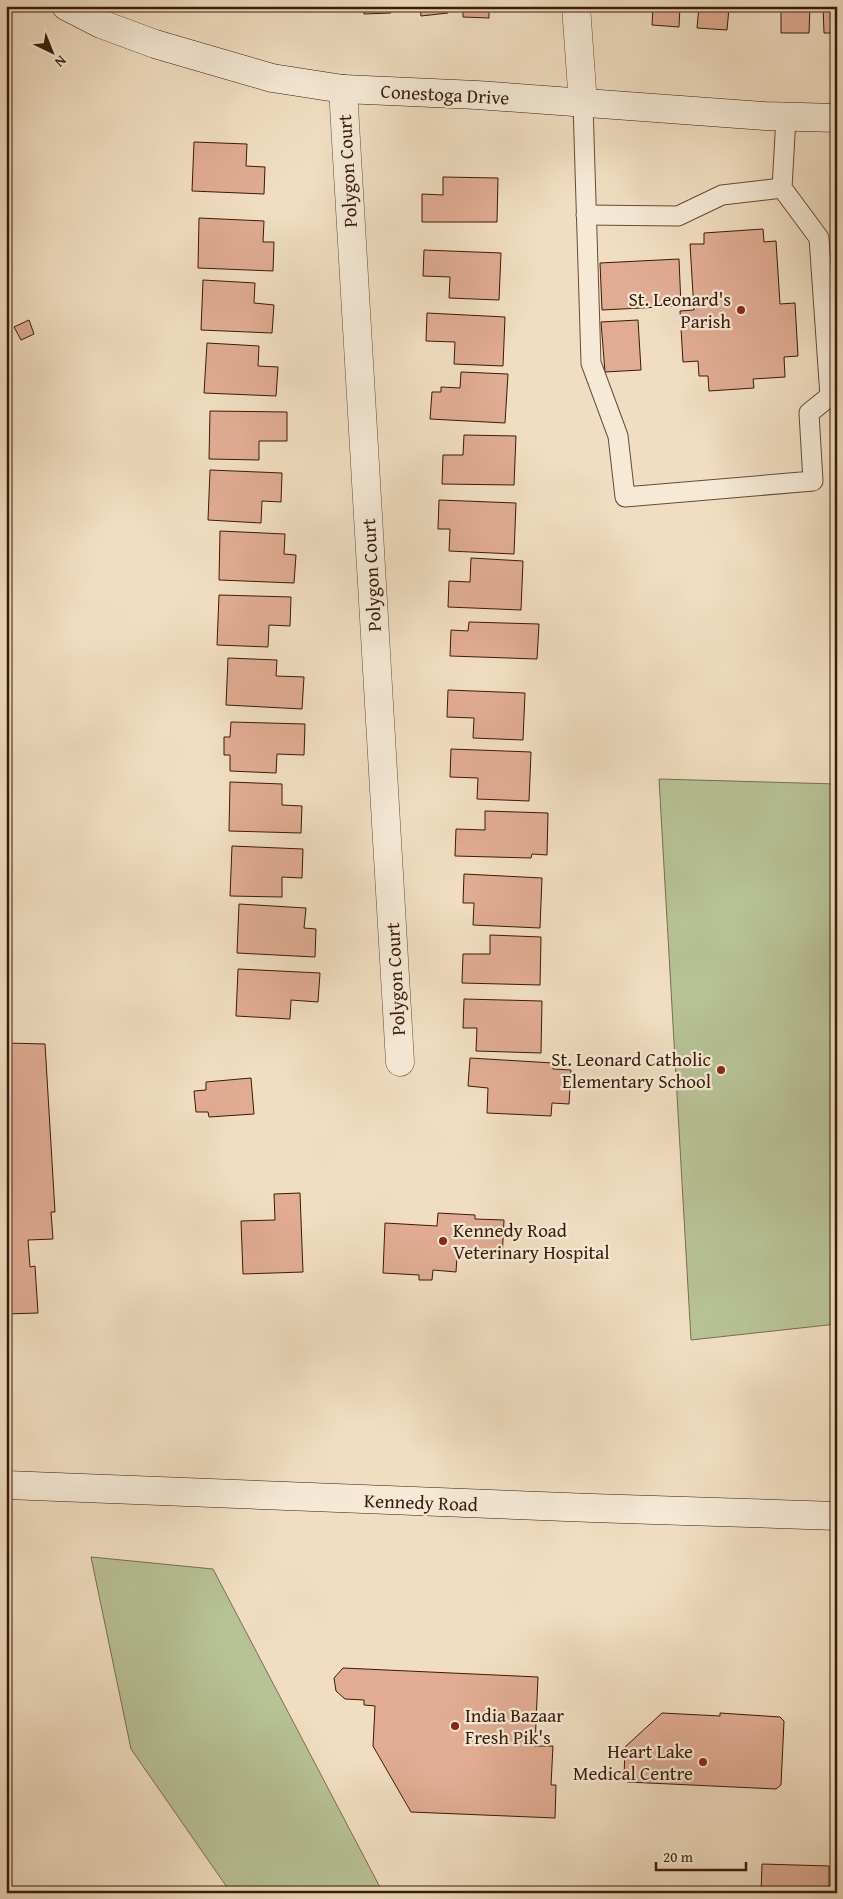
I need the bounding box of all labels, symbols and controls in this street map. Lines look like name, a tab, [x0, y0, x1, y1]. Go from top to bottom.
north arrow	[28, 28, 78, 78]
text: N	[50, 51, 71, 72]
street label: Conestoga Drive	[380, 77, 510, 111]
street label: Polygon Court	[330, 113, 364, 228]
place label: St. Leonard's Parish	[628, 285, 731, 335]
marker: St. Leonard's Parish	[735, 304, 747, 316]
street label: Polygon Court	[354, 517, 388, 632]
street label: Polygon Court	[378, 921, 412, 1036]
place label: St. Leonard Catholic Elementary School	[551, 1045, 711, 1095]
marker: St. Leonard Catholic Elementary School	[715, 1064, 727, 1076]
place label: Kennedy Road Veterinary Hospital	[453, 1216, 610, 1266]
marker: Kennedy Road Veterinary Hospital	[437, 1235, 449, 1247]
street label: Kennedy Road	[364, 1486, 479, 1518]
place label: India Bazaar Fresh Pik's	[465, 1701, 564, 1751]
marker: India Bazaar Fresh Pik's	[449, 1720, 461, 1732]
place label: Heart Lake Medical Centre	[573, 1737, 693, 1787]
marker: Heart Lake Medical Centre	[697, 1756, 709, 1768]
scale bar	[656, 1839, 746, 1871]
text: 20 m	[663, 1846, 694, 1867]

